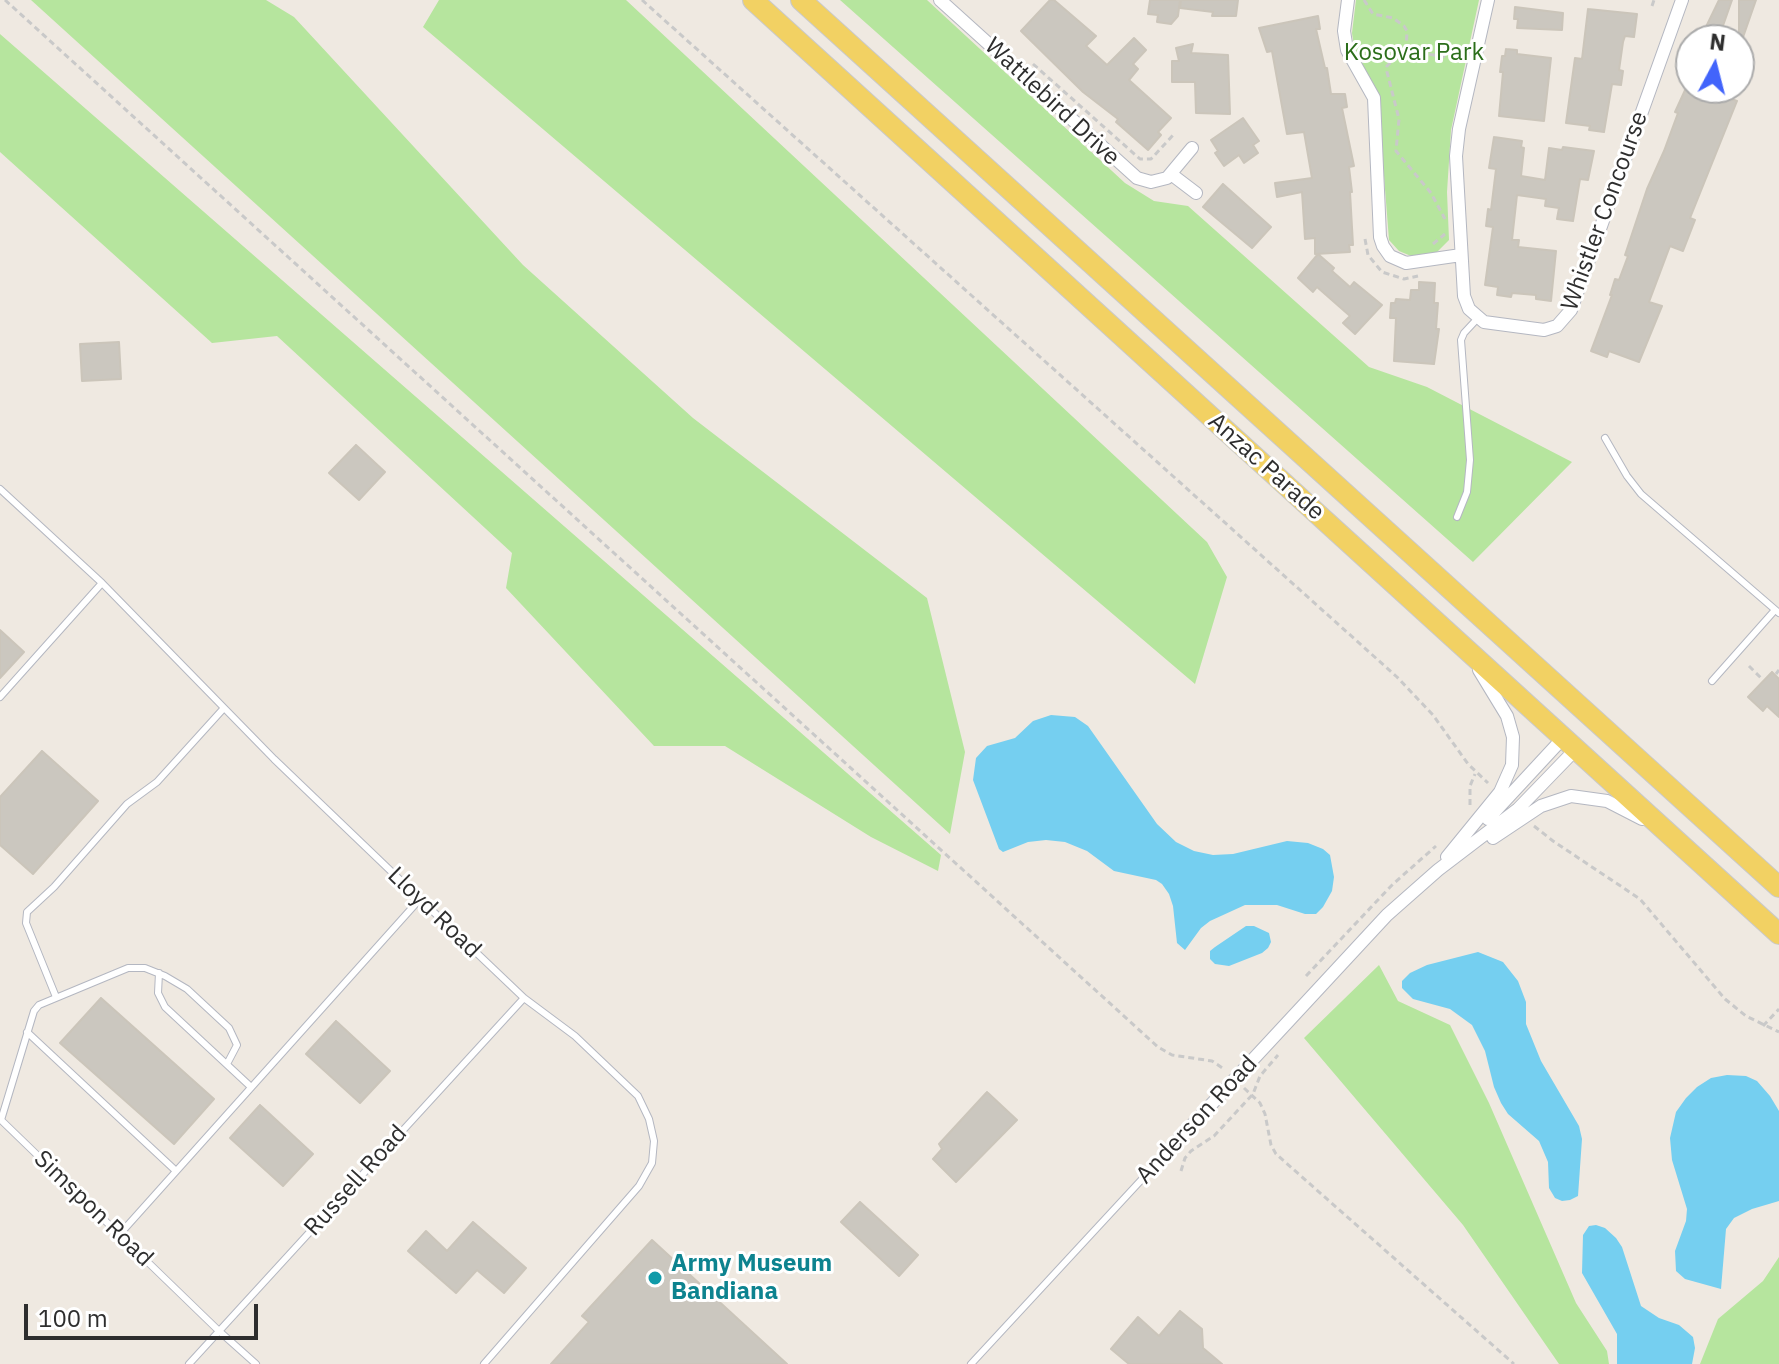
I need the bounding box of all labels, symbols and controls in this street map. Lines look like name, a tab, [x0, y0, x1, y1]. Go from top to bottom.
north arrow	[1675, 24, 1755, 104]
text: N	[1708, 26, 1727, 57]
street label: Wattlebird Drive	[978, 32, 1126, 172]
park label: Kosovar Park	[1344, 39, 1484, 67]
street label: Whistler Concourse	[1556, 108, 1654, 314]
street label: Anzac Parade	[1202, 407, 1330, 527]
street label: Lloyd Road	[381, 861, 487, 965]
street label: Anderson Road	[1130, 1050, 1264, 1190]
street label: Russell Road	[299, 1120, 413, 1242]
street label: Simspon Road	[27, 1145, 159, 1273]
place label: Army Museum Bandiana	[671, 1250, 832, 1306]
marker: Army Museum Bandiana	[646, 1269, 664, 1287]
scale bar	[28, 1288, 262, 1338]
text: 100 m	[38, 1302, 108, 1334]

